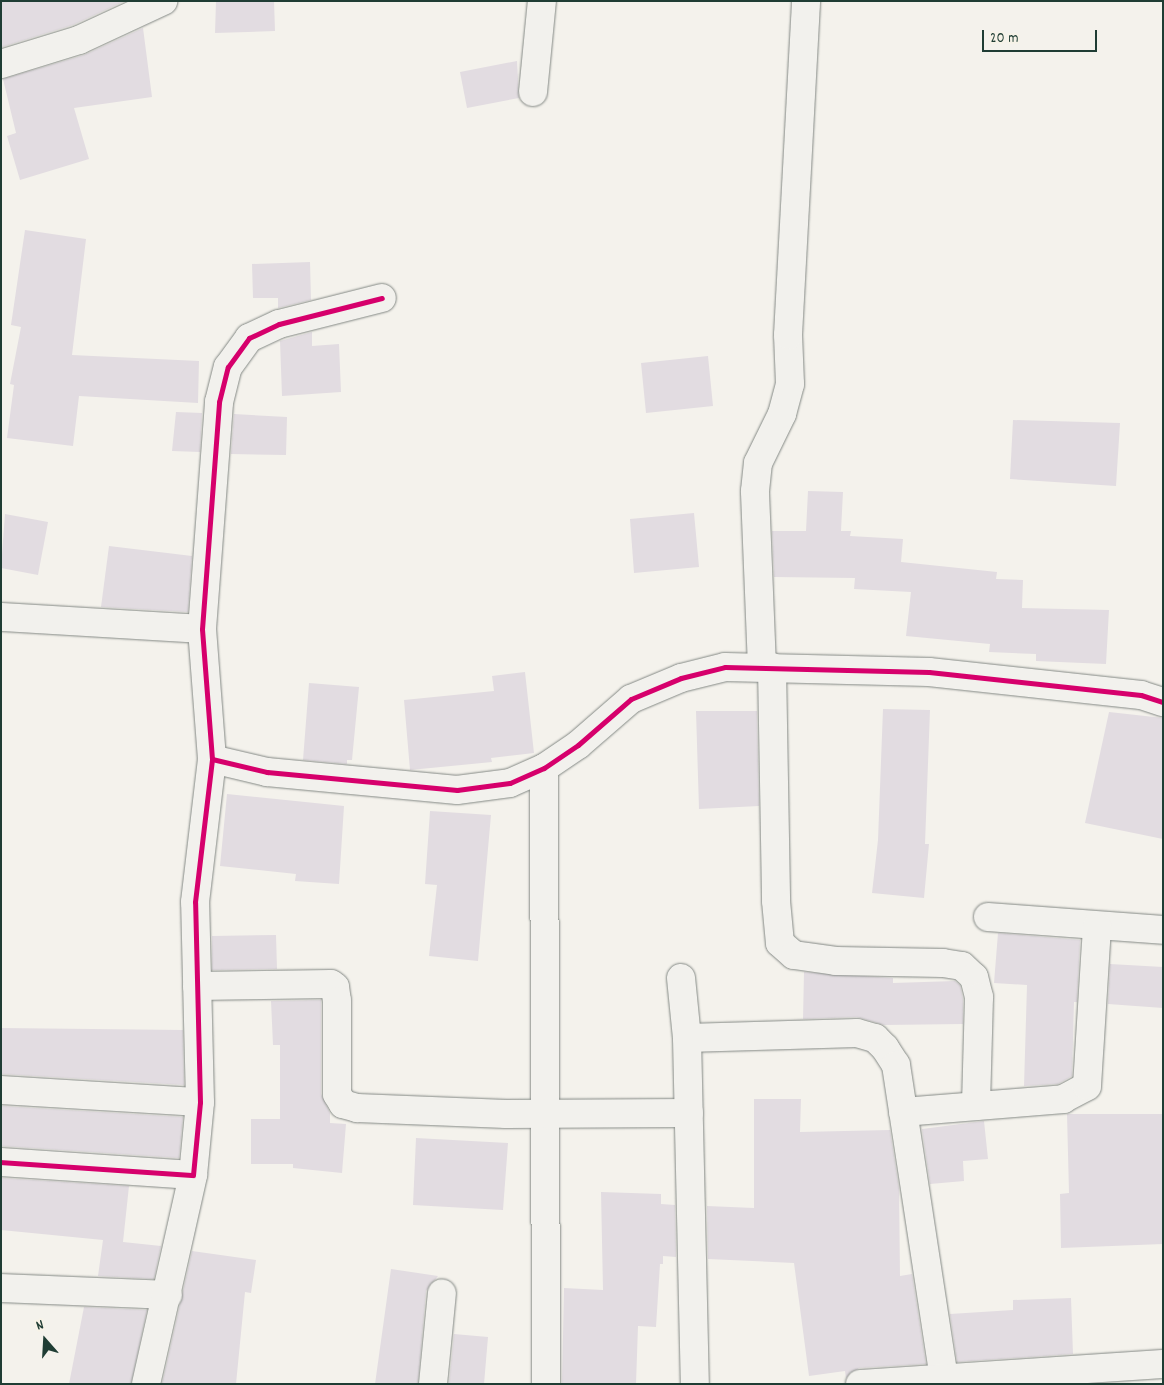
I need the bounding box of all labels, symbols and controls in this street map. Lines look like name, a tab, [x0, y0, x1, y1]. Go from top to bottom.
scale bar	[984, 20, 1099, 52]
text: 20 m	[990, 28, 1018, 50]
north arrow	[20, 1315, 70, 1365]
text: N	[34, 1315, 47, 1336]

